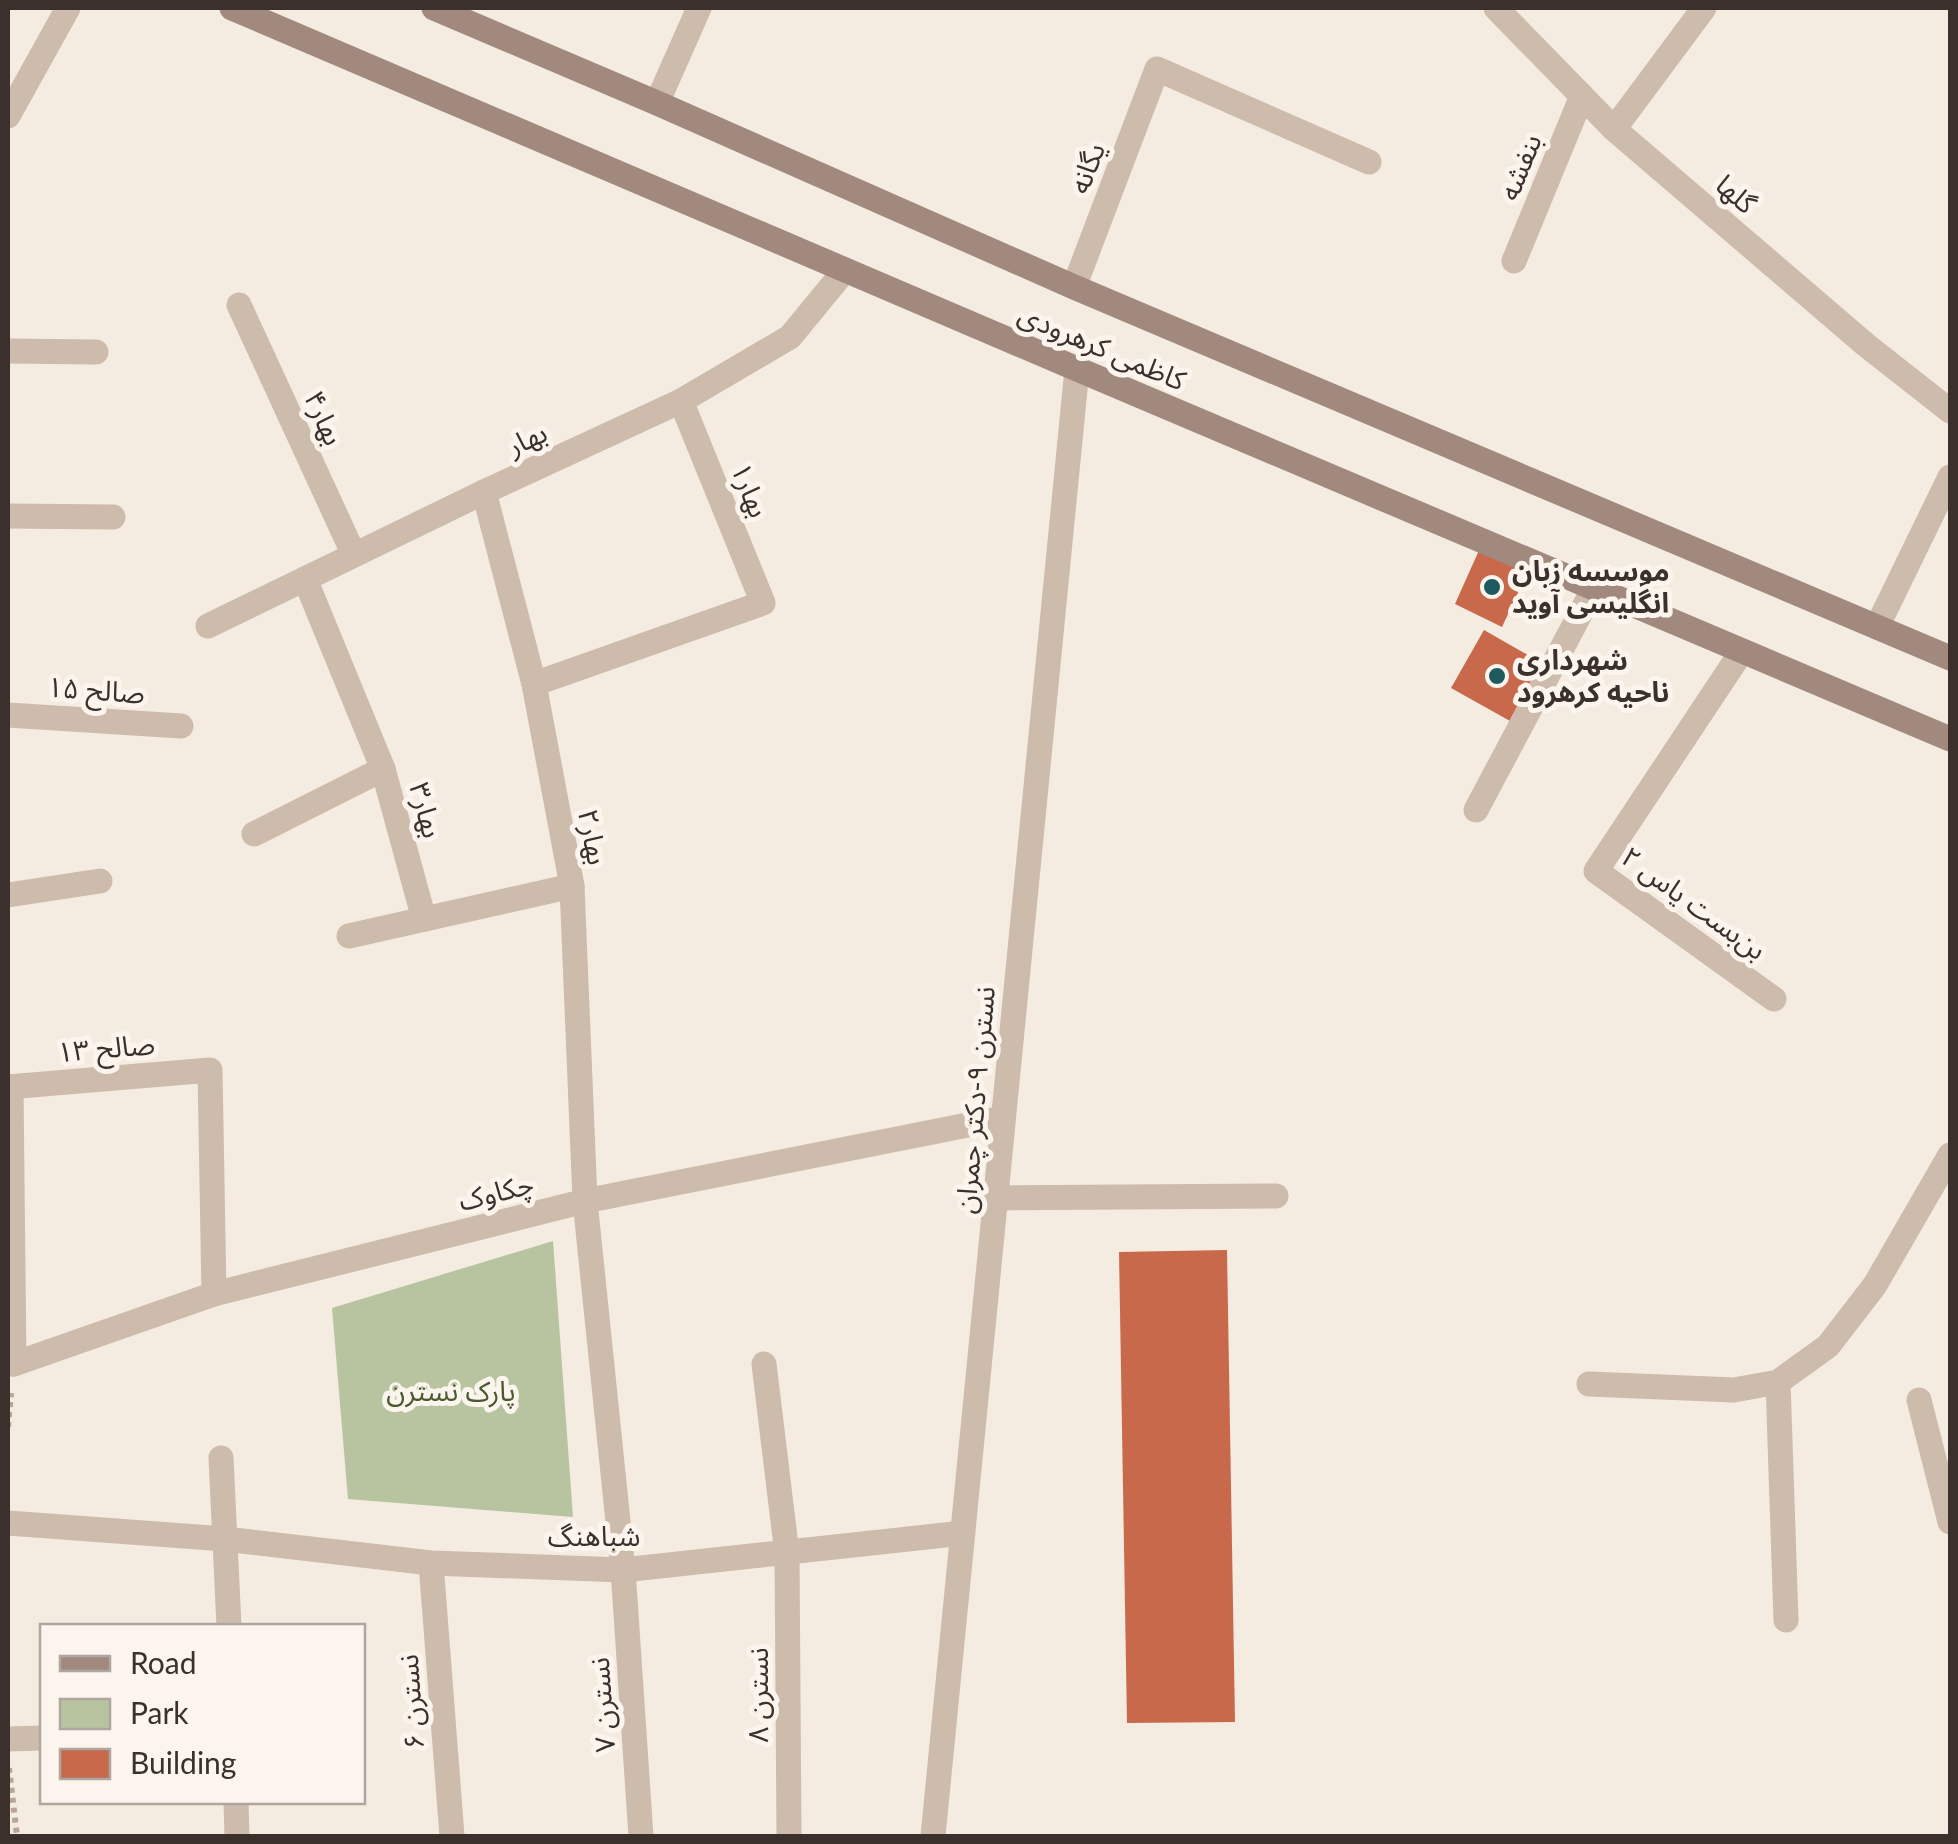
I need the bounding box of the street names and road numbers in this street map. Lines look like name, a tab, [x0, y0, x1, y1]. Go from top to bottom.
street label: بنفشه	[1490, 129, 1548, 205]
street label: یگانه	[1061, 137, 1111, 198]
street label: گلها	[1710, 167, 1764, 220]
street label: کاظمی کرهرودی	[1013, 296, 1192, 398]
street label: بهار۴	[297, 385, 352, 451]
street label: بهار	[500, 414, 552, 463]
street label: بهار۱	[724, 457, 777, 522]
street label: صالح ۱۵	[46, 669, 146, 714]
street label: بهار۳	[402, 778, 451, 842]
street label: بهار۲	[571, 806, 616, 868]
street label: بن‌بست یاس ۲	[1615, 838, 1774, 967]
street label: نسترن ۹-دکتر چمران	[947, 985, 1003, 1215]
street label: صالح ۱۳	[56, 1026, 157, 1073]
street label: چکاوک	[455, 1165, 537, 1219]
street label: شباهنگ	[548, 1518, 640, 1552]
street label: نسترن ۸	[740, 1647, 775, 1743]
street label: نسترن ۶	[390, 1653, 431, 1751]
street label: نسترن ۷	[581, 1656, 622, 1754]

